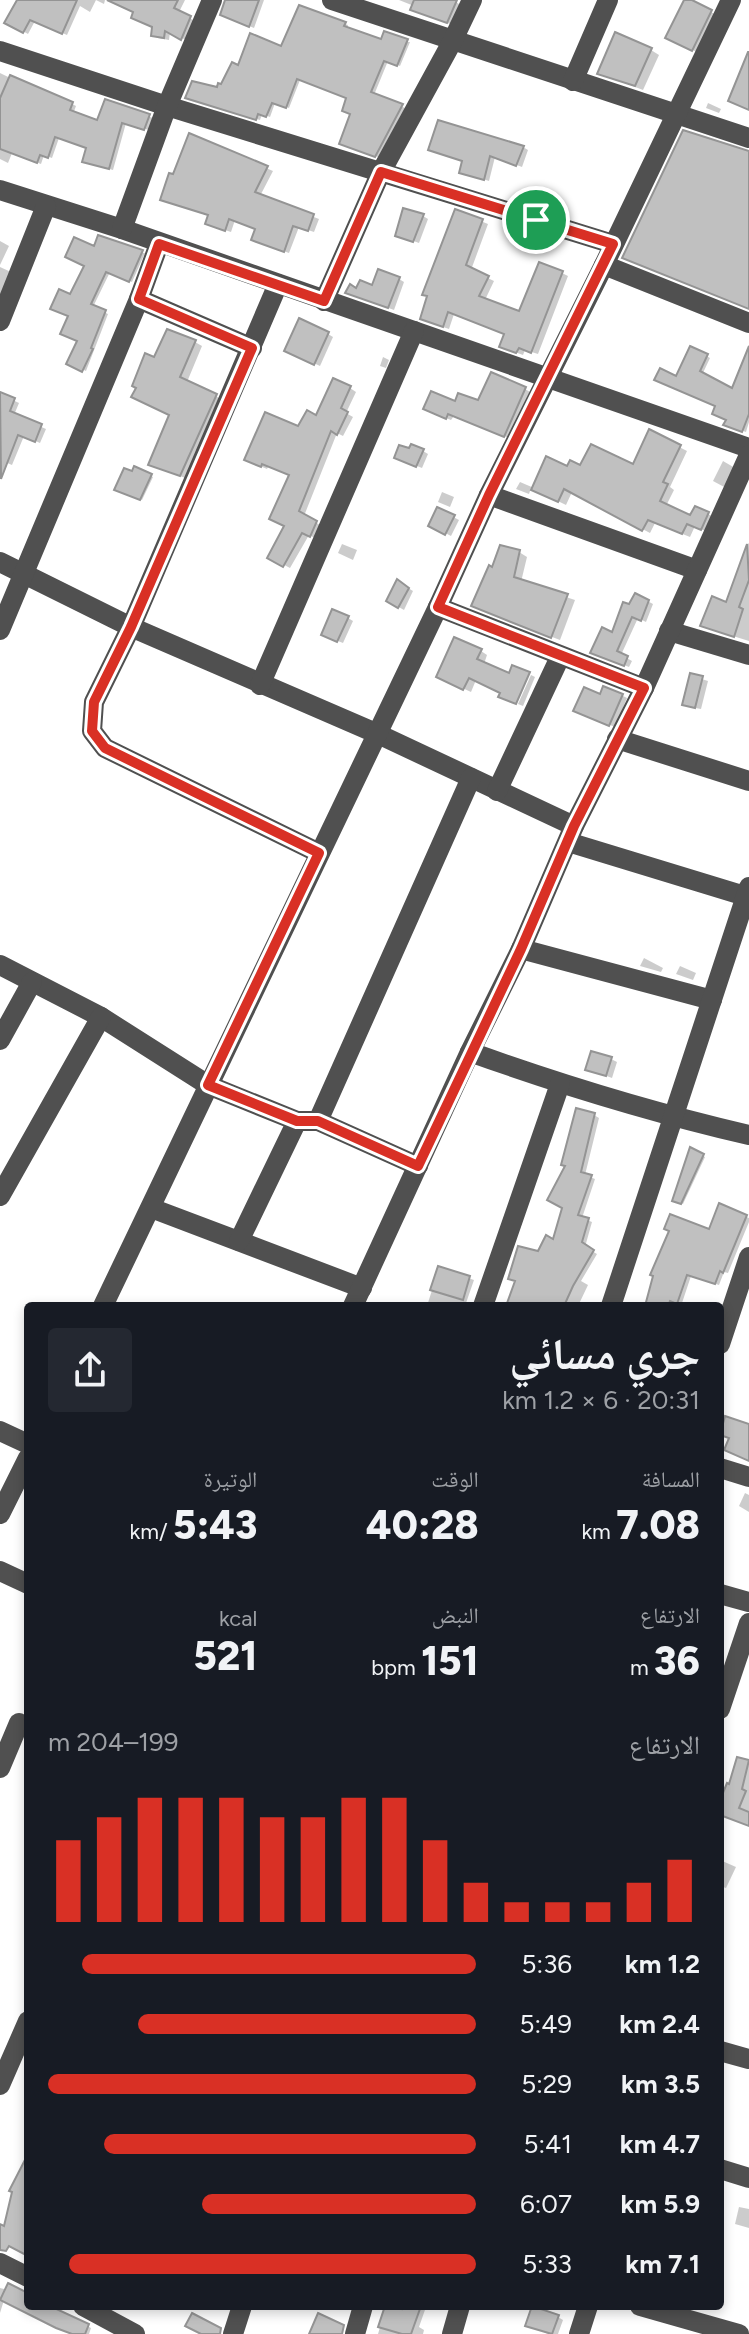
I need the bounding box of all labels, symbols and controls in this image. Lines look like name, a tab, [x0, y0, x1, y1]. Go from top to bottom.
pin	[502, 186, 570, 254]
icon: arrive	[514, 198, 558, 242]
text: جري مسائي	[509, 1327, 700, 1380]
button: share	[48, 1328, 132, 1412]
text: 20:31 · 6 × 1.2 km	[502, 1384, 700, 1416]
text: الوتيرة	[204, 1466, 257, 1493]
text: الوقت	[431, 1466, 479, 1493]
text: المسافة	[642, 1466, 700, 1493]
text: 5:43	[173, 1501, 257, 1549]
text: 40:28	[366, 1501, 479, 1549]
text: 7.08	[616, 1501, 700, 1549]
text: /km	[130, 1518, 173, 1545]
text: km	[581, 1518, 616, 1545]
text: النبض	[432, 1602, 479, 1629]
text: الارتفاع	[640, 1602, 700, 1629]
text: kcal	[219, 1605, 257, 1632]
text: 521	[193, 1632, 257, 1680]
text: 151	[421, 1637, 479, 1685]
text: 36	[654, 1637, 700, 1685]
text: bpm	[371, 1654, 421, 1681]
text: m	[630, 1654, 654, 1681]
text: 199–204 m	[48, 1726, 178, 1758]
text: الارتفاع	[629, 1729, 700, 1761]
text: 5:36	[522, 1948, 572, 1980]
text: 1.2 km	[625, 1948, 700, 1980]
text: 5:49	[520, 2008, 572, 2040]
text: 2.4 km	[619, 2008, 700, 2040]
text: 5:29	[521, 2068, 572, 2100]
text: 3.5 km	[621, 2068, 700, 2100]
text: 5:41	[524, 2128, 572, 2160]
text: 4.7 km	[620, 2128, 700, 2160]
text: 6:07	[520, 2188, 572, 2220]
text: 5.9 km	[620, 2188, 700, 2220]
text: 5:33	[522, 2248, 572, 2280]
text: 7.1 km	[625, 2248, 700, 2280]

